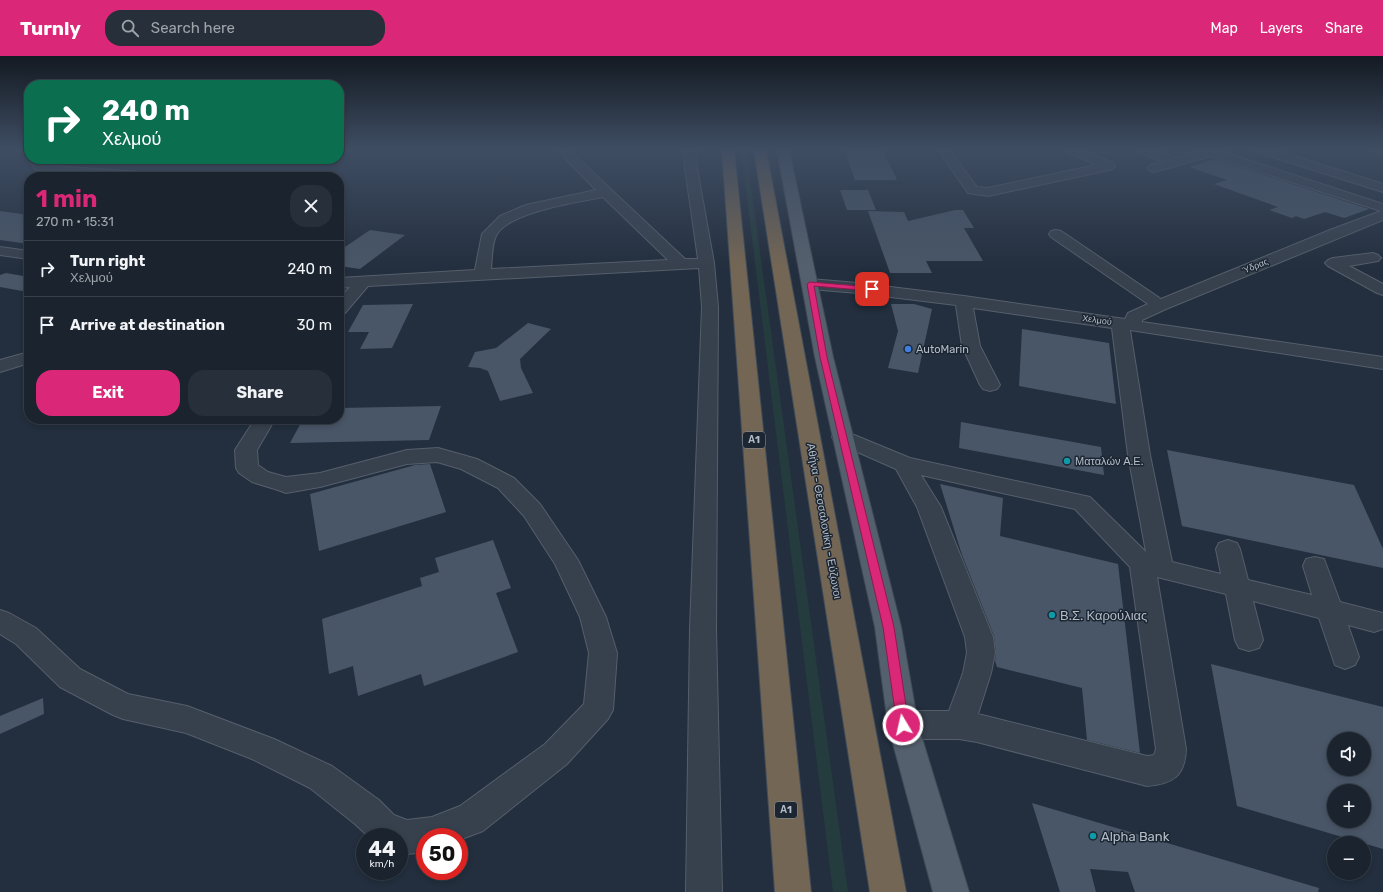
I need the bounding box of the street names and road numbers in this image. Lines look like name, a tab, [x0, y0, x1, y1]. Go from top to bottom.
street label: Ύδρας	[1240, 256, 1270, 276]
street label: Χελμού	[1082, 313, 1112, 327]
road number: Α1	[743, 432, 765, 448]
street label: Αθήνα - Θεσσαλονίκη - Εύζωνοι	[804, 442, 844, 600]
road number: Α1	[775, 802, 797, 818]

